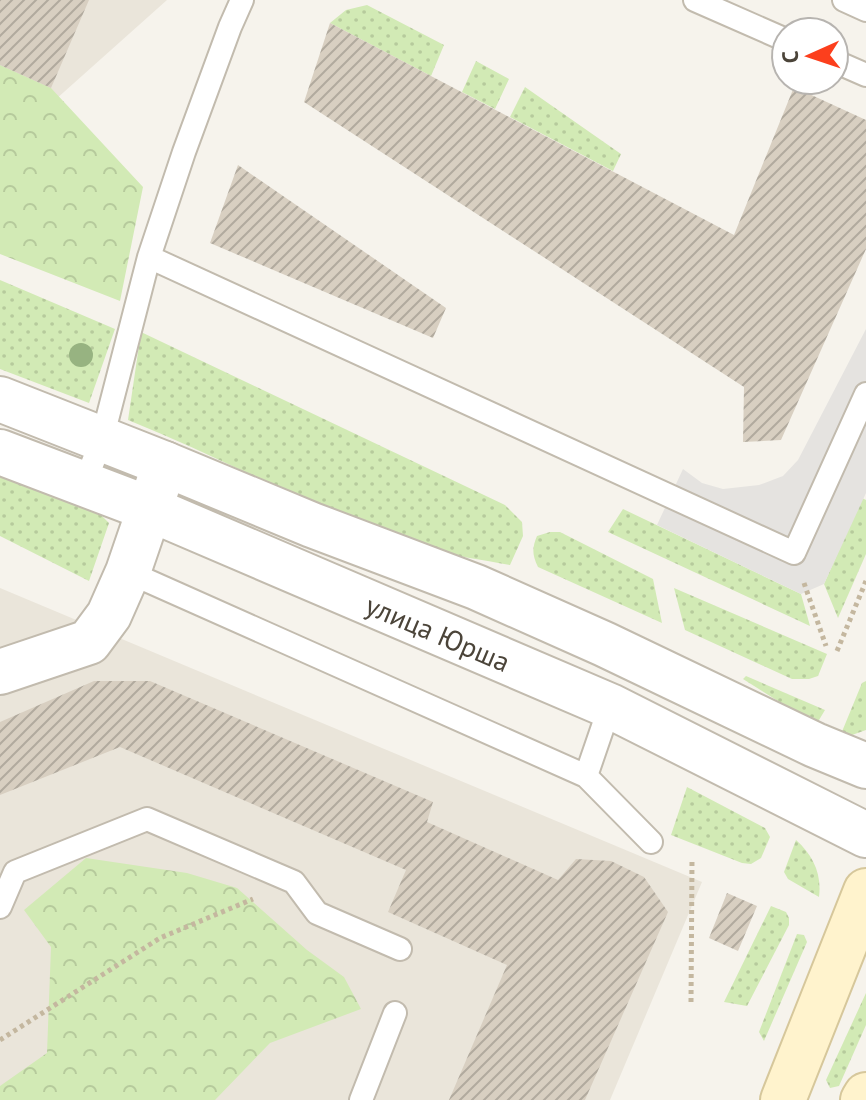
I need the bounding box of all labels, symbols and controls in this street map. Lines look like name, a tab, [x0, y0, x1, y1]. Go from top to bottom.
north arrow	[770, 16, 850, 96]
text: С	[776, 50, 804, 64]
street label: улица Юрша	[360, 586, 516, 680]

